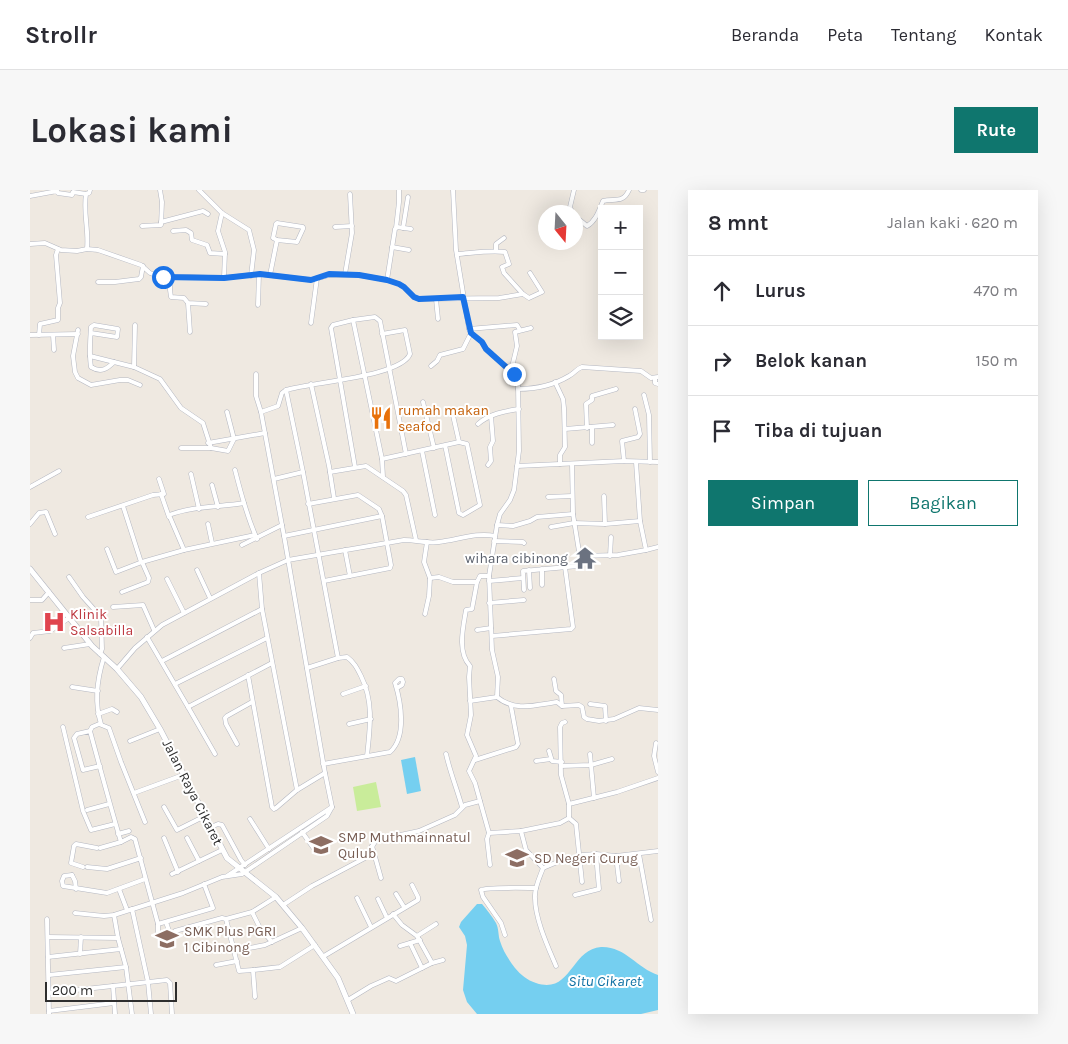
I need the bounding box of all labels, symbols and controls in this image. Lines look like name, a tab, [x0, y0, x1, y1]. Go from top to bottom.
text: Strollr	[25, 21, 97, 49]
text: Beranda	[731, 24, 799, 46]
text: Peta	[827, 24, 863, 46]
text: Tentang	[891, 24, 957, 46]
text: Kontak	[985, 24, 1043, 46]
button: Rute	[954, 107, 1038, 153]
text: Lokasi kami	[30, 110, 233, 151]
north arrow	[538, 205, 583, 250]
map controls	[598, 205, 643, 340]
button: +	[598, 205, 643, 250]
text: 8 mnt	[708, 211, 768, 235]
text: Jalan kaki · 620 m	[887, 213, 1018, 232]
button: −	[598, 250, 643, 295]
route start	[152, 266, 175, 289]
icon: ahead	[708, 277, 736, 305]
text: Lurus	[755, 280, 806, 302]
text: 470 m	[973, 281, 1018, 300]
button: layers	[598, 295, 643, 340]
icon: right	[708, 347, 736, 375]
text: Belok kanan	[755, 350, 867, 372]
text: 150 m	[975, 351, 1018, 370]
route end	[503, 363, 526, 386]
place label: rumah makan seafod	[398, 402, 489, 435]
restaurant icon: rumah makan seafod	[368, 405, 394, 431]
icon: arrive	[708, 417, 736, 445]
text: Tiba di tujuan	[755, 420, 882, 442]
button: Simpan	[708, 480, 858, 526]
button: Bagikan	[868, 480, 1018, 526]
temple icon: wihara cibinong	[572, 545, 598, 571]
place label: wihara cibinong	[465, 550, 568, 567]
place label: Klinik Salsabilla	[70, 606, 133, 639]
hospital icon: Klinik Salsabilla	[41, 609, 67, 635]
street label: Jalan Raya Cikaret	[159, 736, 227, 848]
place label: SMP Muthmainnatul Qulub	[338, 829, 471, 862]
school or university icon: SMP Muthmainnatul Qulub	[308, 832, 334, 858]
school or university icon: SD Negeri Curug	[504, 845, 530, 871]
place label: SD Negeri Curug	[534, 850, 638, 867]
place label: SMK Plus PGRI 1 Cibinong	[184, 923, 276, 956]
school or university icon: SMK Plus PGRI 1 Cibinong	[154, 926, 180, 952]
water label: Situ Cikaret	[568, 972, 643, 990]
scale bar	[45, 979, 178, 1002]
text: 200 m	[52, 982, 93, 999]

